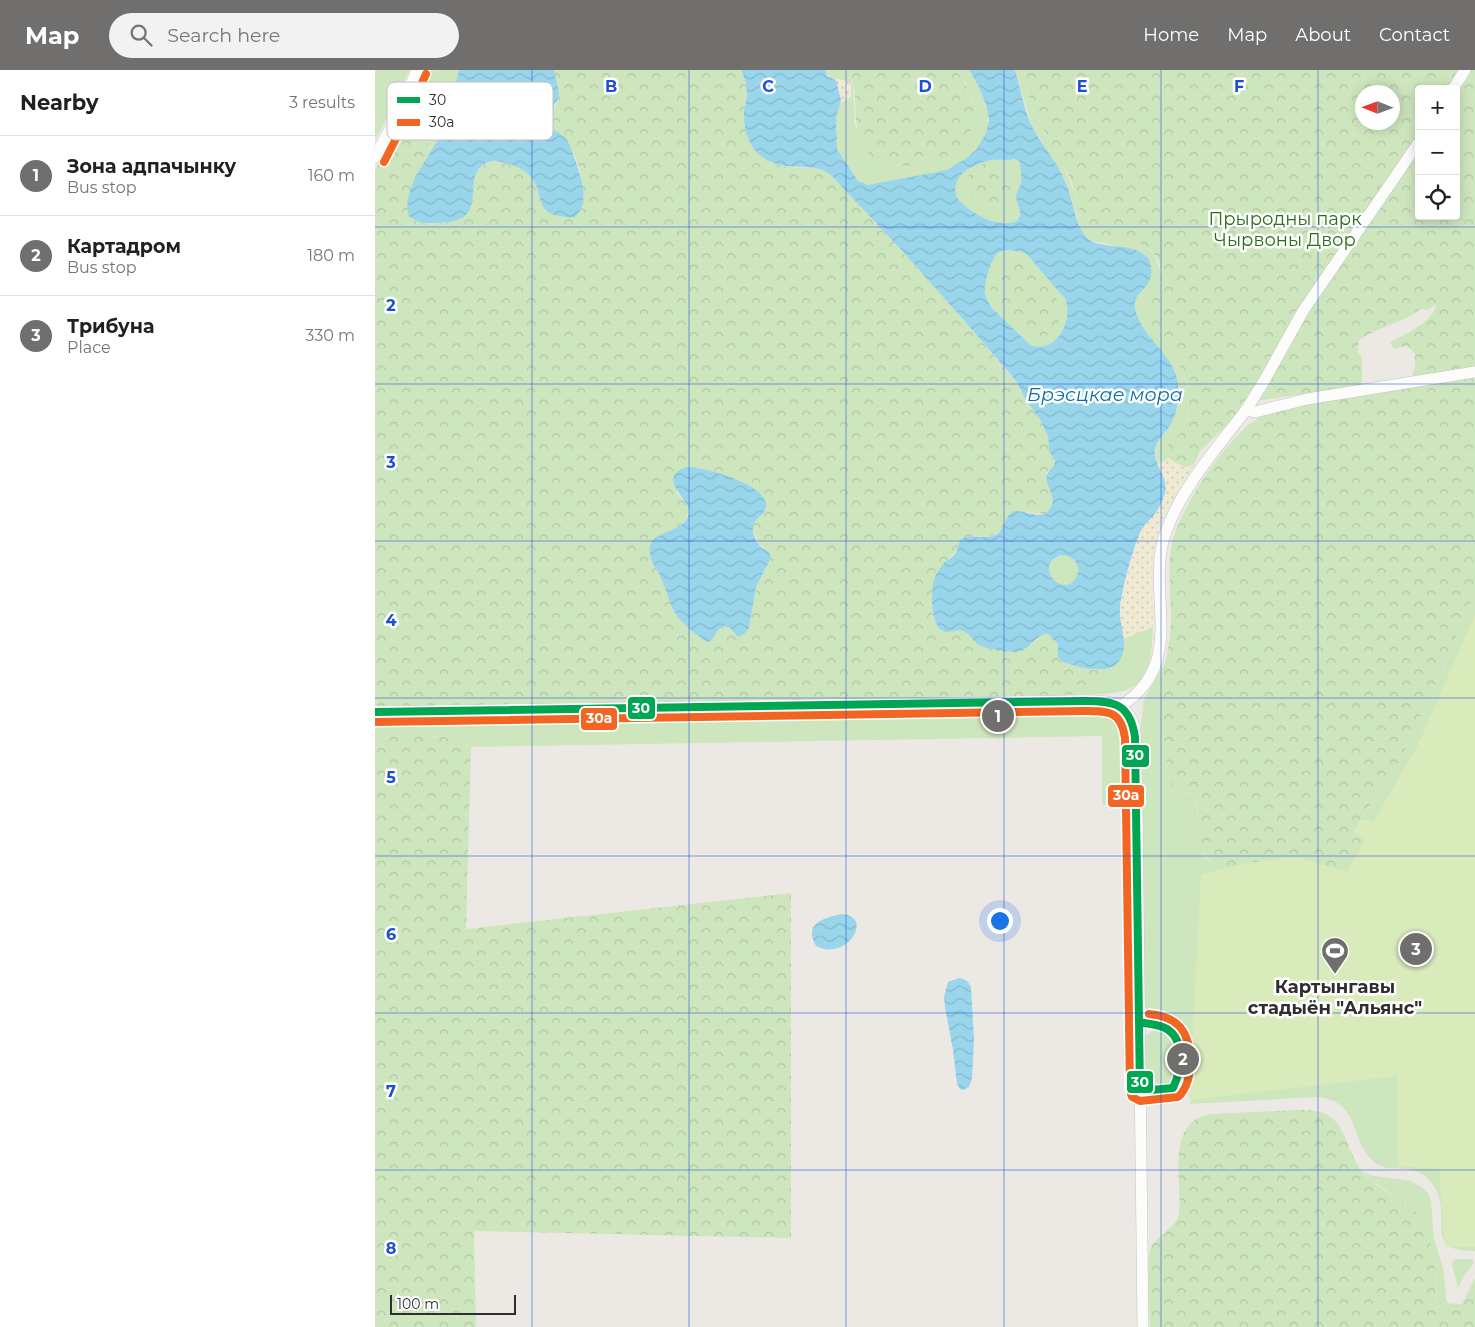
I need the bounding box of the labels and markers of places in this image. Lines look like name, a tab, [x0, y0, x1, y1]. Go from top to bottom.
pin: 1	[982, 697, 1014, 735]
pin: 3	[1400, 930, 1432, 968]
sports icon: Картынгавы стадыён "Альянс"	[1320, 936, 1350, 975]
place label: Картынгавы стадыён "Альянс"	[1248, 976, 1422, 1019]
pin: 2	[1167, 1040, 1199, 1078]

